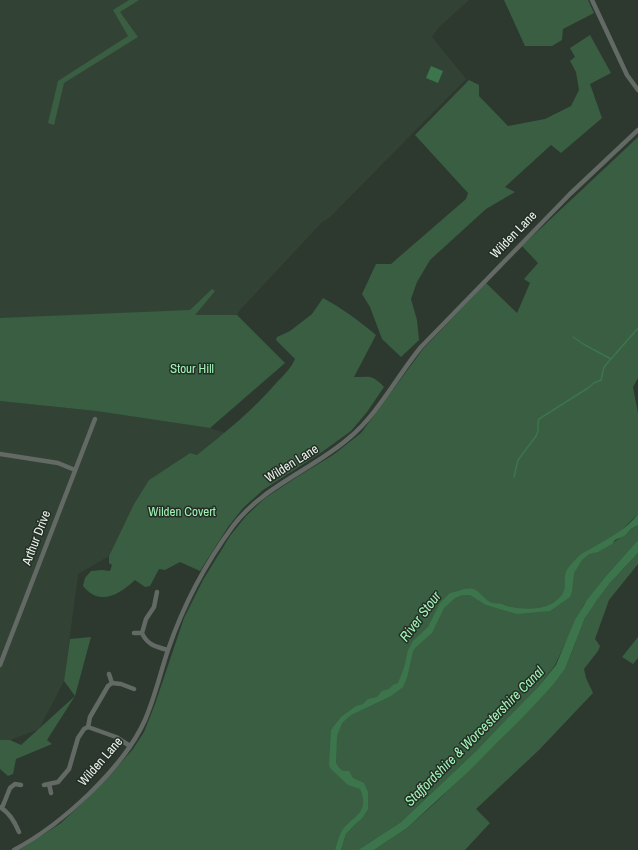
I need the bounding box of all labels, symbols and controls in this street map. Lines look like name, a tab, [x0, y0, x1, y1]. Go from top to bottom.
street label: Wilden Lane	[488, 208, 540, 262]
park label: Stour Hill	[170, 362, 214, 378]
street label: Wilden Lane	[262, 442, 322, 486]
park label: Wilden Covert	[148, 505, 216, 521]
street label: Arthur Drive	[19, 508, 55, 568]
water label: River Stour	[397, 589, 445, 645]
water label: Staffordshire & Worcestershire Canal	[402, 664, 548, 810]
street label: Wilden Lane	[75, 734, 127, 790]

